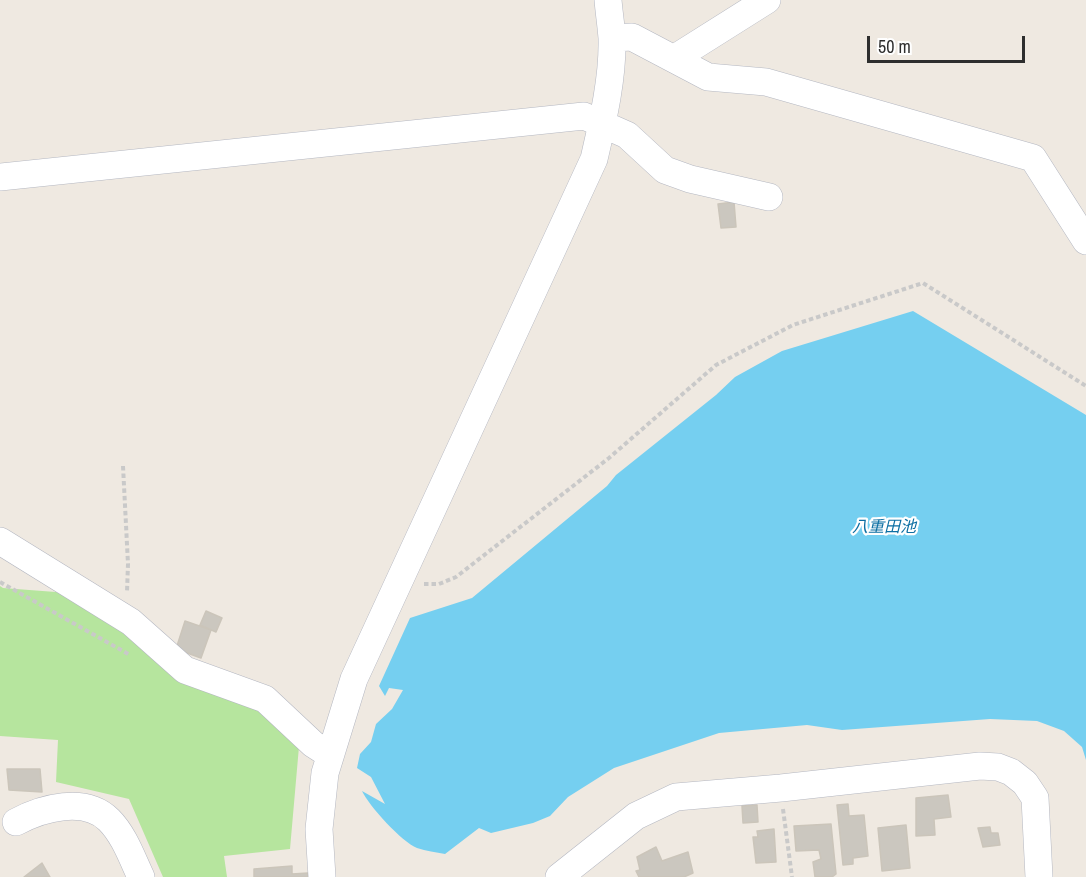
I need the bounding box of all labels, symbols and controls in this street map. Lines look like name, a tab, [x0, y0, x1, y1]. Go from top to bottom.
scale bar	[870, 24, 1028, 62]
text: 50 m	[878, 34, 911, 59]
water label: 八重田池	[852, 518, 916, 538]

